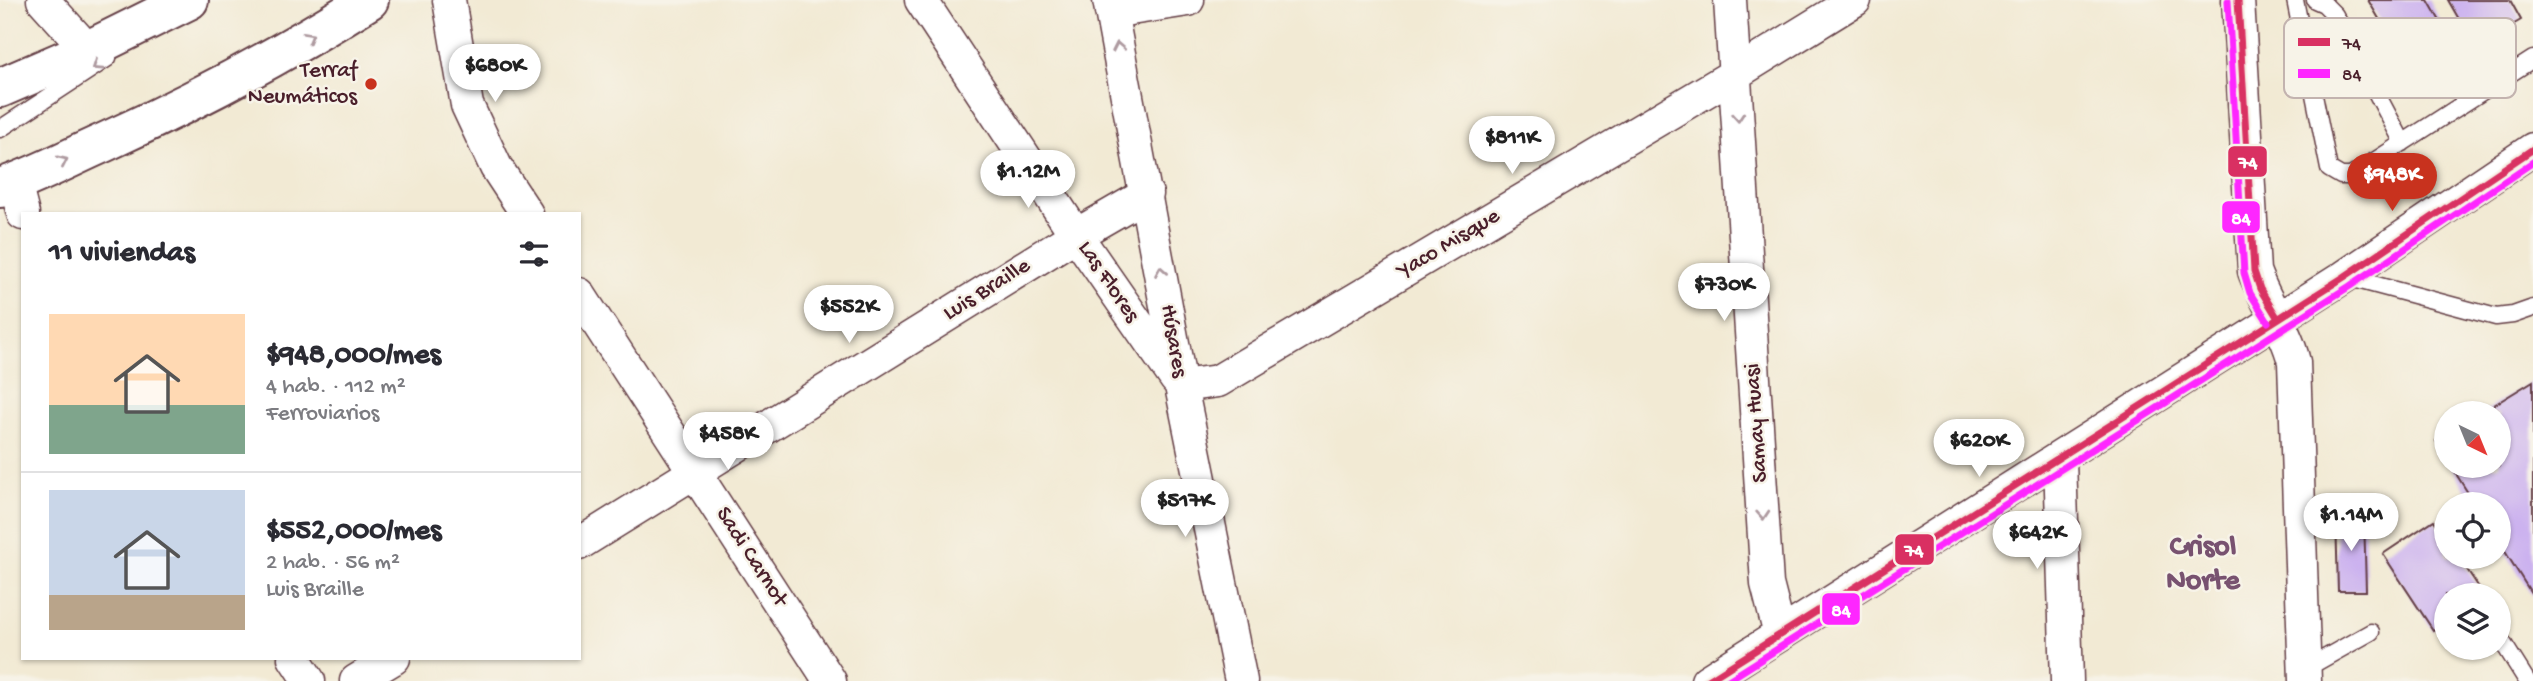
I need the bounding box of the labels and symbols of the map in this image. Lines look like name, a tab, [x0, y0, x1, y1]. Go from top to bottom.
legend	[2284, 18, 2516, 98]
one-way arrow	[302, 32, 315, 45]
text: 74	[2341, 34, 2361, 57]
one-way arrow	[1111, 41, 1126, 53]
pin: $680K	[446, 44, 544, 104]
one-way arrow	[92, 57, 105, 70]
place label: Terraf Neumáticos	[248, 58, 359, 111]
text: 84	[2342, 65, 2361, 88]
marker: Terraf Neumáticos	[363, 76, 379, 92]
one-way arrow	[1730, 112, 1745, 123]
pin: $811K	[1463, 116, 1561, 176]
line badge: 74	[2227, 145, 2268, 178]
pin: $1.12M	[971, 150, 1085, 210]
text: 74	[2238, 153, 2258, 176]
pin: $948K	[2343, 154, 2441, 213]
one-way arrow	[56, 156, 68, 170]
line badge: 84	[2221, 200, 2261, 234]
street label: Yaco Misque	[1391, 202, 1506, 286]
text: 84	[2231, 209, 2252, 232]
street label: Las Flores	[1071, 236, 1145, 328]
street label: Luis Braille	[938, 252, 1037, 327]
pin: $730K	[1675, 264, 1773, 323]
one-way arrow	[1154, 265, 1169, 277]
pin: $552K	[800, 286, 898, 345]
street label: Húsares	[1153, 302, 1193, 380]
street label: Samay Huasi	[1739, 362, 1775, 484]
north arrow	[2434, 401, 2511, 478]
pin: $458K	[679, 412, 777, 472]
pin: $620K	[1930, 420, 2028, 479]
pin: $517K	[1136, 480, 1234, 539]
pin: $1.14M	[2294, 494, 2408, 553]
street label: Sadi Carnot	[709, 502, 794, 613]
one-way arrow	[1755, 510, 1770, 521]
pin: $642K	[1988, 512, 2086, 571]
district label: Crisol Norte	[2166, 531, 2241, 600]
line badge: 74	[1894, 533, 1935, 566]
text: 74	[1904, 541, 1924, 564]
line badge: 84	[1821, 592, 1861, 626]
text: 84	[1831, 601, 1852, 624]

